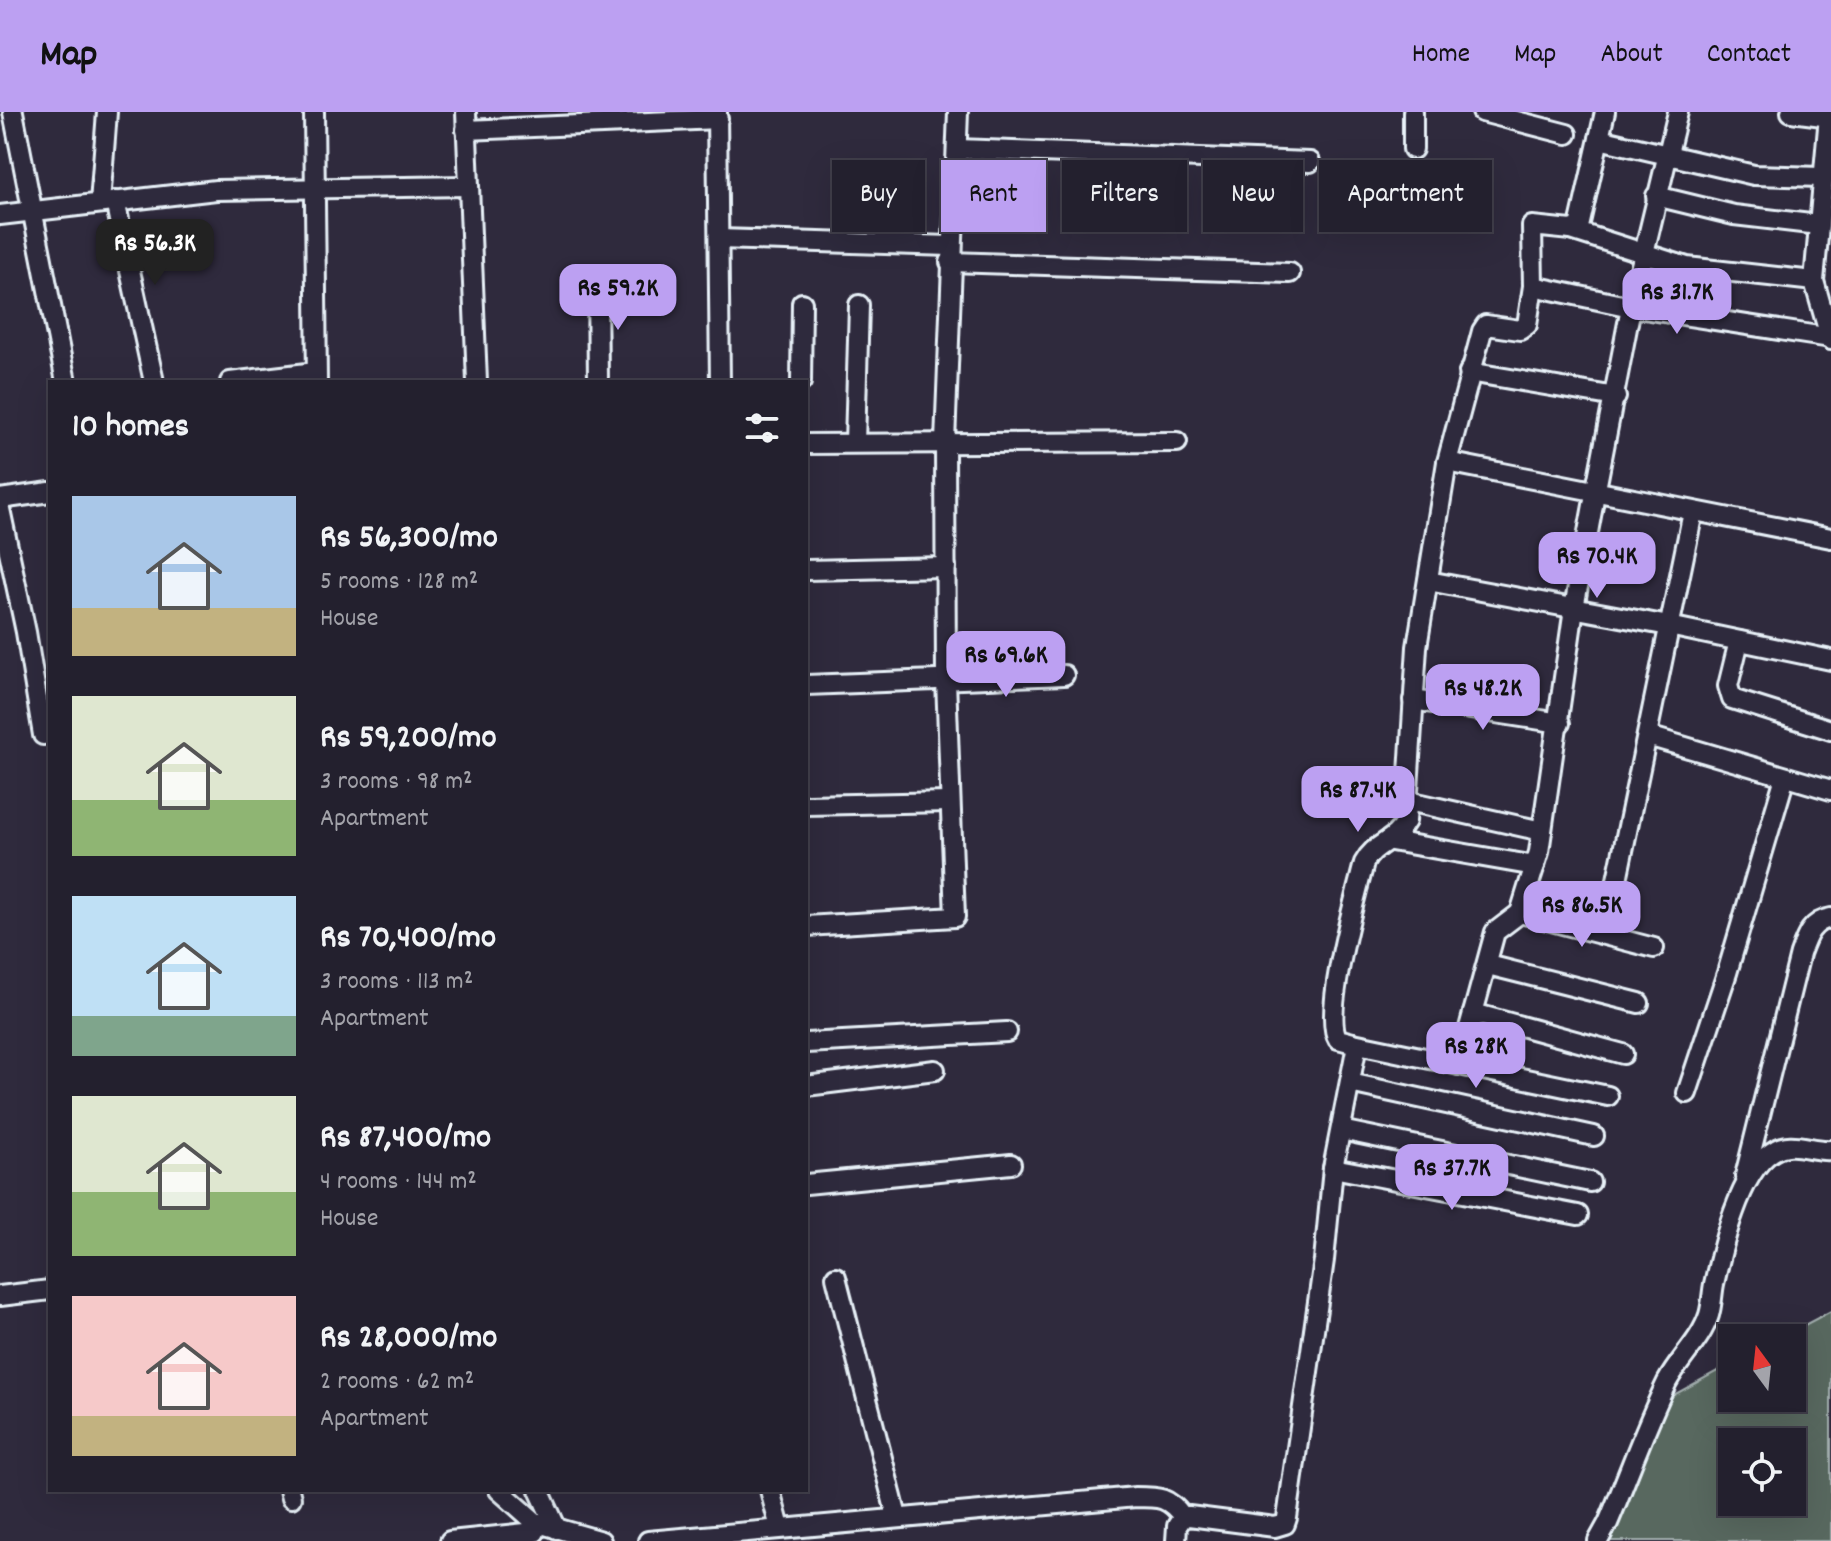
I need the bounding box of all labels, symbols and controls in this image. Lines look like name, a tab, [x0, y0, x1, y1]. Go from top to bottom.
text: Map	[40, 29, 98, 84]
text: Home	[1412, 36, 1470, 76]
text: Map	[1514, 36, 1556, 76]
text: About	[1600, 36, 1663, 76]
text: Contact	[1707, 36, 1791, 76]
chip: Buy	[832, 160, 925, 232]
chip: Rent	[941, 160, 1046, 232]
chip: Filters	[1062, 160, 1187, 232]
chip: New	[1203, 160, 1303, 232]
chip: Apartment	[1319, 160, 1492, 232]
pin: Rs 56.3K	[72, 219, 238, 287]
text: Rs 56.3K	[114, 226, 196, 263]
pin: Rs 59.2K	[535, 264, 701, 332]
pin: Rs 31.7K	[1594, 268, 1760, 336]
text: Rs 59.2K	[577, 271, 659, 308]
text: Rs 31.7K	[1640, 275, 1714, 312]
text: 10 homes	[72, 404, 189, 453]
icon: filters	[740, 406, 784, 450]
text: Rs 56,300/mo	[320, 515, 498, 564]
icon: home	[136, 528, 232, 624]
pin: Rs 70.4K	[1514, 532, 1680, 600]
text: Rs 70.4K	[1557, 539, 1637, 576]
text: 5 rooms · 128 m²	[320, 564, 478, 601]
text: House	[320, 601, 378, 638]
pin: Rs 69.6K	[923, 631, 1089, 699]
text: Rs 69.6K	[964, 638, 1048, 675]
pin: Rs 48.2K	[1400, 664, 1566, 732]
text: Rs 48.2K	[1444, 671, 1522, 708]
text: Rs 59,200/mo	[320, 715, 497, 764]
icon: home	[136, 728, 232, 824]
text: 3 rooms · 98 m²	[320, 764, 473, 801]
pin: Rs 87.4K	[1275, 766, 1441, 834]
text: Rs 87.4K	[1319, 773, 1397, 810]
text: Apartment	[320, 801, 429, 838]
pin: Rs 86.5K	[1499, 881, 1665, 949]
text: Rs 86.5K	[1541, 888, 1623, 925]
text: Rs 70,400/mo	[320, 915, 496, 964]
icon: home	[136, 928, 232, 1024]
text: 3 rooms · 113 m²	[320, 964, 473, 1001]
text: Apartment	[320, 1001, 429, 1038]
pin: Rs 28K	[1411, 1022, 1541, 1090]
text: Rs 28K	[1444, 1029, 1508, 1066]
text: Rs 87,400/mo	[320, 1115, 491, 1164]
icon: home	[136, 1128, 232, 1224]
pin: Rs 37.7K	[1369, 1144, 1535, 1212]
text: Rs 37.7K	[1413, 1151, 1491, 1188]
text: 4 rooms · 144 m²	[320, 1164, 477, 1201]
text: House	[320, 1201, 378, 1238]
text: Rs 28,000/mo	[320, 1315, 497, 1364]
north arrow	[1718, 1324, 1806, 1412]
map controls	[1718, 1324, 1806, 1516]
icon: home	[136, 1328, 232, 1424]
text: 2 rooms · 62 m²	[320, 1364, 474, 1401]
text: Apartment	[320, 1401, 429, 1438]
button: locate	[1718, 1428, 1806, 1516]

